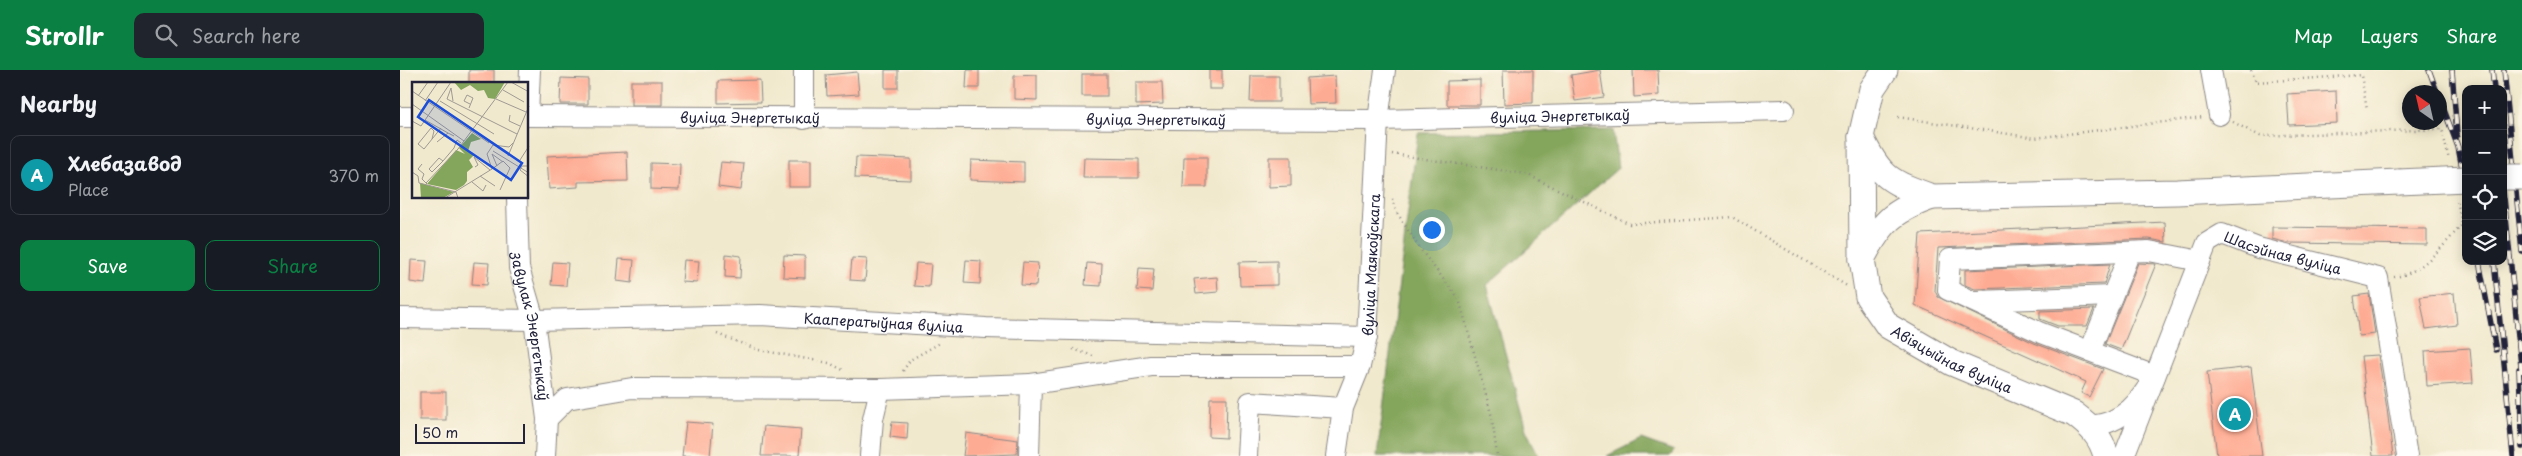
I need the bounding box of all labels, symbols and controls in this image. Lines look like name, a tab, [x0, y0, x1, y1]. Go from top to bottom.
search box	[134, 13, 484, 58]
text: Strollr	[25, 17, 104, 53]
icon: search	[152, 21, 180, 49]
text: Search here	[192, 21, 301, 49]
text: Map	[2294, 22, 2333, 49]
text: Layers	[2361, 22, 2418, 49]
text: Share	[2446, 22, 2497, 49]
inset map	[412, 82, 529, 199]
north arrow	[2402, 85, 2447, 130]
map controls	[2462, 85, 2507, 265]
button: +	[2462, 85, 2507, 130]
text: Nearby	[20, 87, 97, 119]
street label: вуліца Энергетыкаў	[1490, 103, 1630, 128]
street label: вуліца Энергетыкаў	[680, 106, 820, 128]
street label: вуліца Энергетыкаў	[1086, 108, 1226, 130]
button: −	[2462, 130, 2507, 175]
text: Хлебазавод	[68, 149, 182, 177]
text: A	[31, 163, 43, 187]
text: 370 m	[329, 163, 379, 187]
button: locate	[2462, 175, 2507, 220]
text: Place	[68, 177, 109, 201]
street label: вуліца Маякоўскага	[1357, 193, 1385, 336]
your location	[1419, 217, 1445, 243]
button: layers	[2462, 220, 2507, 265]
street label: Шасэйная вуліца	[2221, 225, 2344, 279]
button: Save	[20, 240, 195, 291]
button: Share	[205, 240, 380, 291]
street label: завулак Энергетыкаў	[508, 251, 555, 402]
street label: Кааператыўная вуліца	[803, 307, 965, 337]
street label: Авіяцыйная вуліца	[1887, 320, 2016, 398]
pin: A	[2219, 395, 2251, 433]
scale bar	[415, 421, 525, 444]
text: 50 m	[422, 422, 458, 443]

